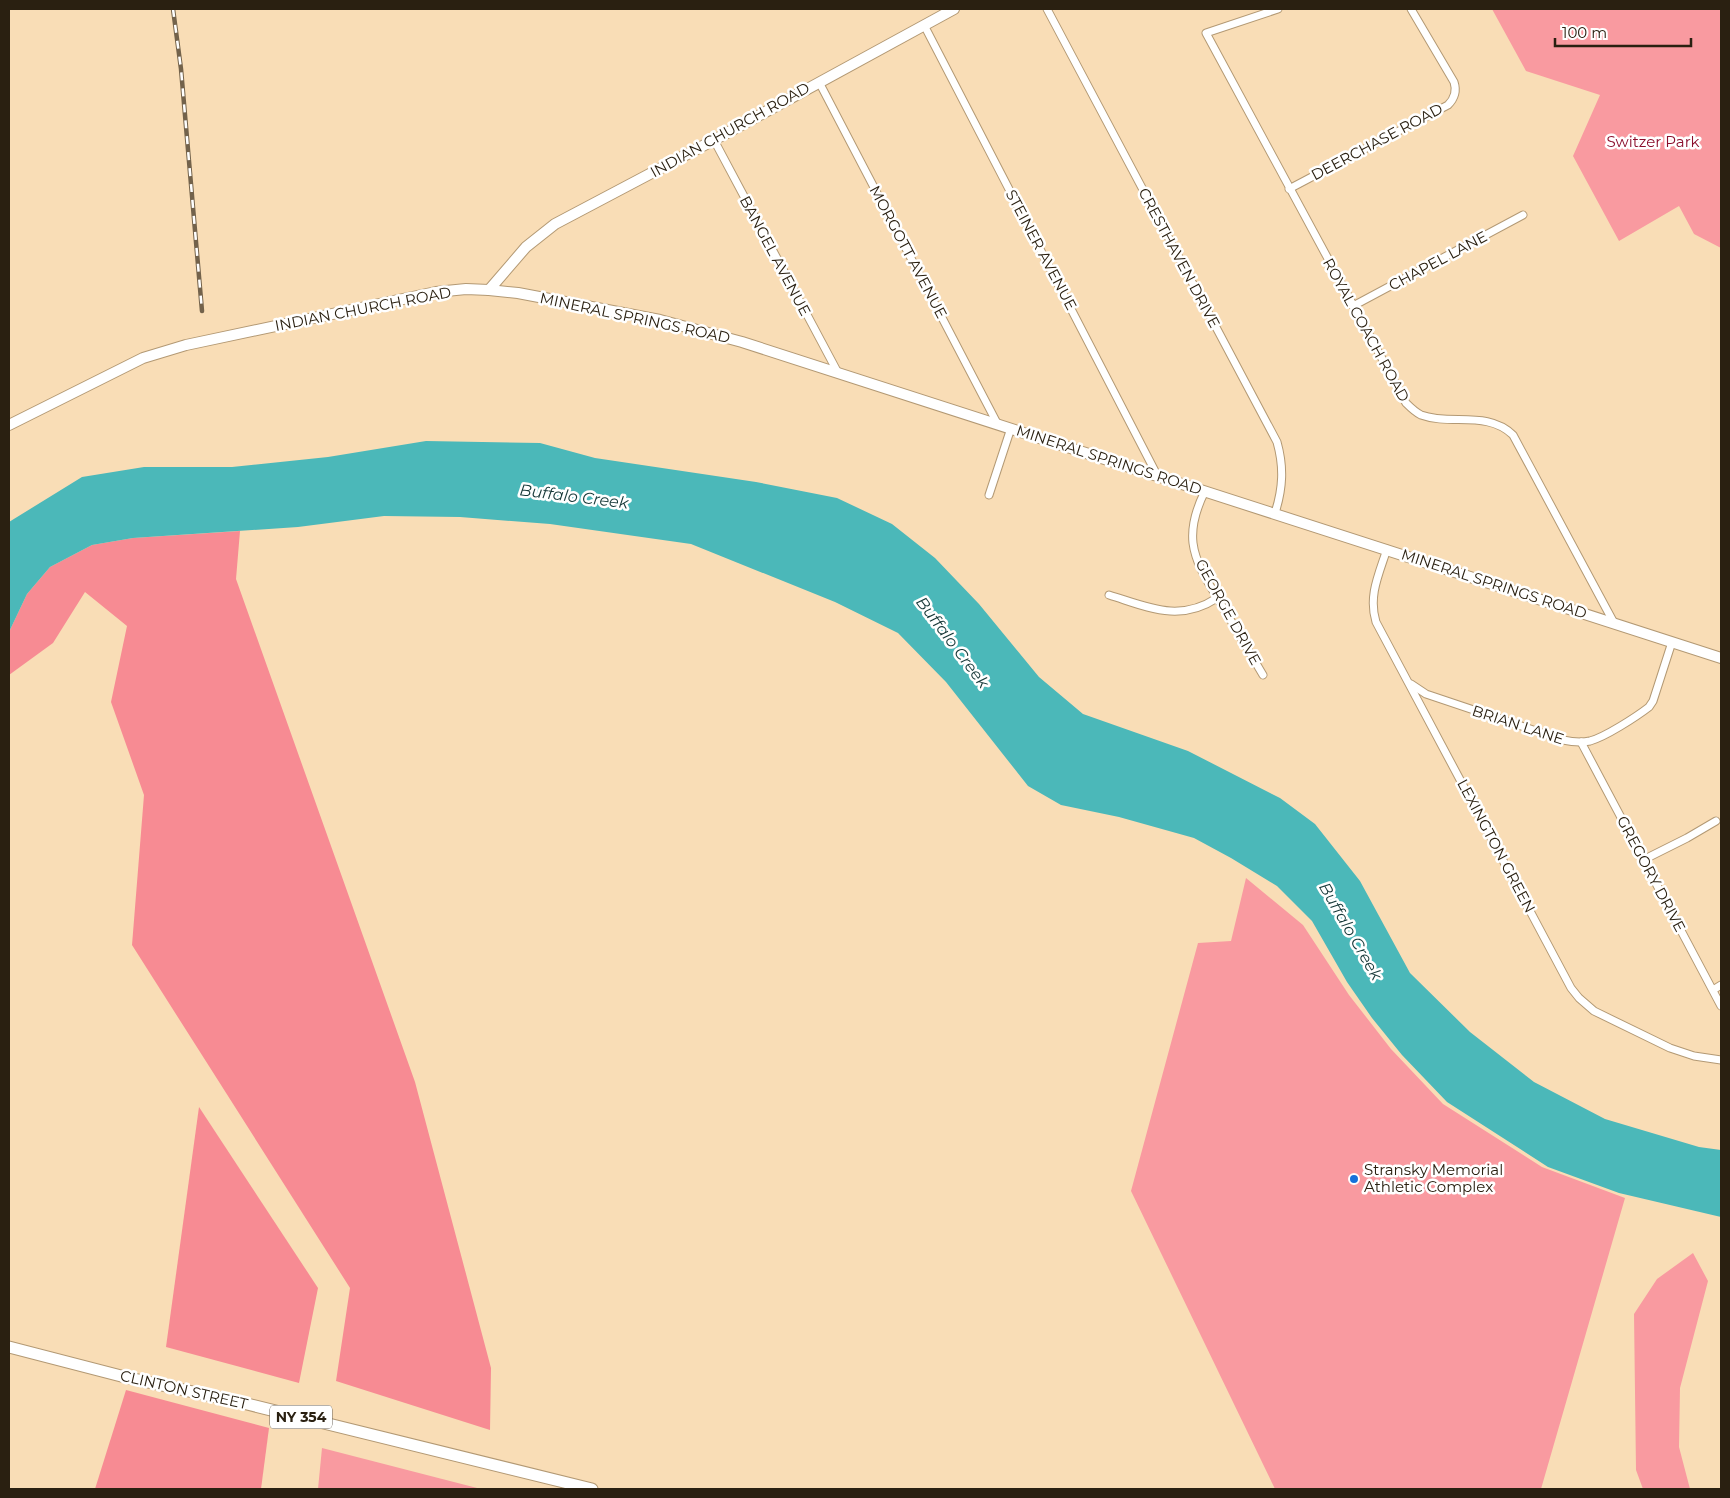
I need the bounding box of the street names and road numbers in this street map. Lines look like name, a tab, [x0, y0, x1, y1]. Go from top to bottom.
street label: INDIAN CHURCH ROAD	[647, 78, 813, 181]
street label: DEERCHASE ROAD	[1308, 99, 1446, 184]
street label: MORGOTT AVENUE	[865, 182, 952, 321]
street label: CRESTHAVEN DRIVE	[1134, 185, 1224, 331]
street label: STEINER AVENUE	[1002, 186, 1081, 313]
street label: BANGEL AVENUE	[736, 192, 815, 319]
street label: CHAPEL LANE	[1385, 227, 1490, 294]
street label: ROYAL COACH ROAD	[1319, 254, 1414, 405]
street label: INDIAN CHURCH ROAD	[273, 282, 453, 335]
street label: MINERAL SPRINGS ROAD	[538, 288, 732, 347]
street label: MINERAL SPRINGS ROAD	[1014, 421, 1204, 499]
street label: MINERAL SPRINGS ROAD	[1399, 545, 1589, 623]
street label: GEORGE DRIVE	[1191, 555, 1265, 668]
street label: BRIAN LANE	[1470, 701, 1566, 748]
street label: LEXINGTON GREEN	[1453, 776, 1540, 916]
street label: GREGORY DRIVE	[1613, 813, 1690, 935]
street label: CLINTON STREET	[118, 1366, 250, 1414]
road number: NY 354	[270, 1405, 332, 1428]

